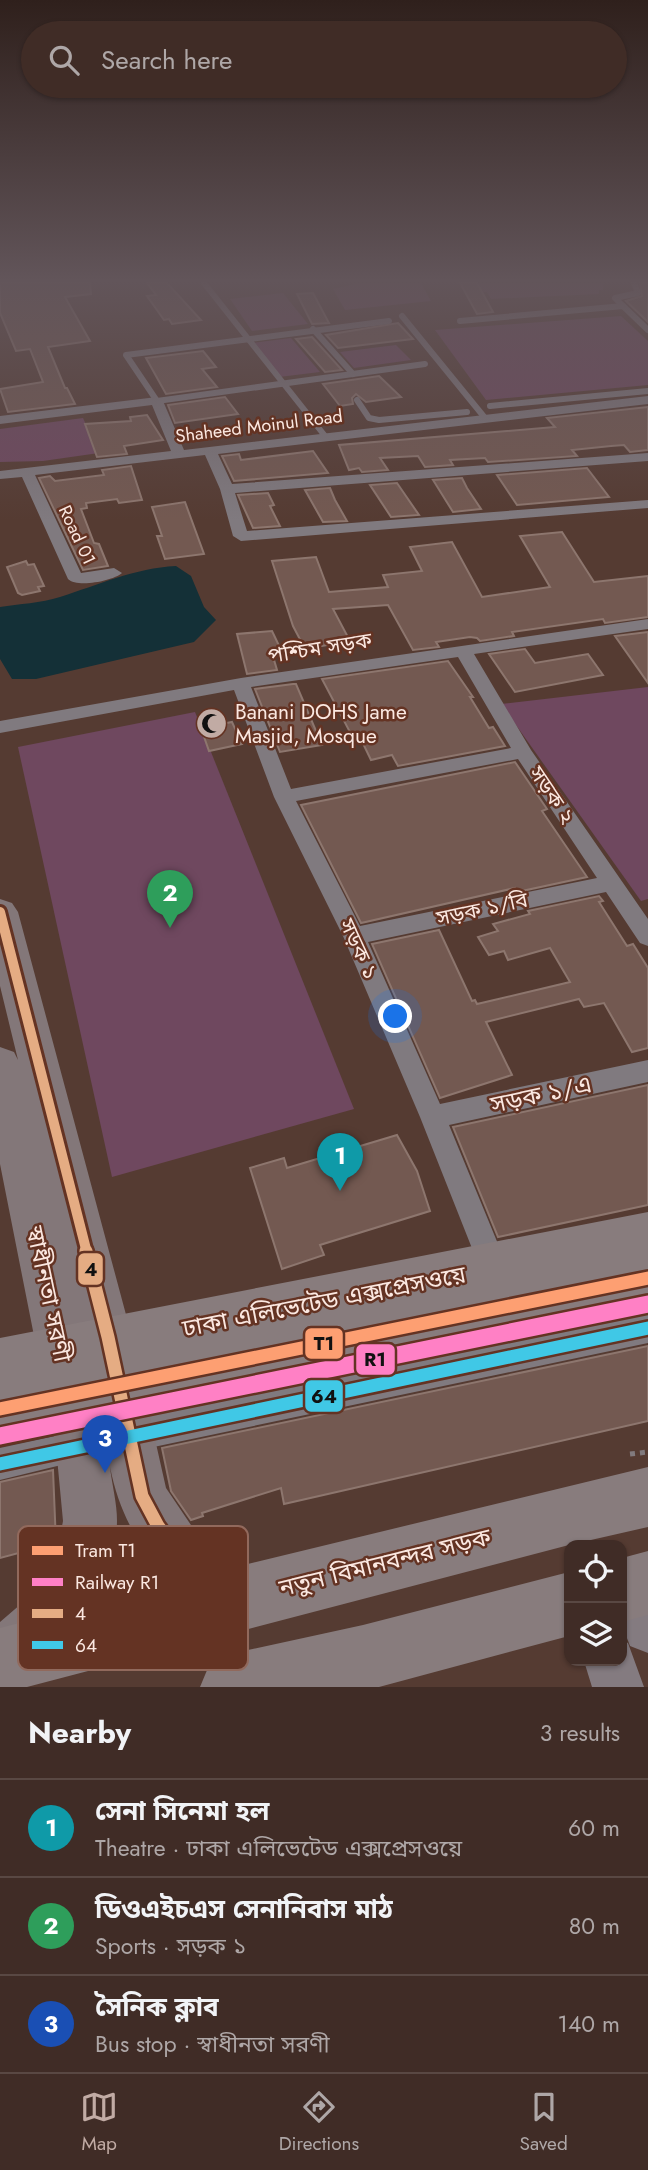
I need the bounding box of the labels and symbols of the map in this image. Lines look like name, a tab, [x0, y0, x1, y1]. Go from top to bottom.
street label: Shaheed Moinul Road	[174, 403, 344, 449]
street label: Road 01	[52, 501, 102, 569]
street label: পশ্চিম সড়ক	[266, 625, 375, 671]
place label: Banani DOHS Jame Masjid, Mosque	[235, 697, 407, 751]
mosque icon: Banani DOHS Jame Masjid, Mosque	[195, 707, 229, 741]
street label: সড়ক ২	[521, 759, 583, 830]
pin: 2	[147, 870, 193, 928]
street label: সড়ক ১/বি	[433, 885, 531, 934]
street label: সড়ক ১	[332, 913, 386, 984]
your location	[378, 999, 412, 1033]
street label: সড়ক ১/এ	[486, 1066, 595, 1122]
pin: 1	[317, 1133, 363, 1191]
street label: স্বাধীনতা সরণী	[17, 1222, 81, 1366]
line badge: 4	[77, 1252, 104, 1286]
text: 4	[84, 1256, 98, 1283]
street label: ঢাকা এলিভেটেড এক্সপ্রেসওয়ে	[178, 1256, 470, 1346]
line badge: T1	[304, 1327, 344, 1360]
text: T1	[314, 1330, 334, 1357]
line badge: R1	[355, 1343, 396, 1376]
text: R1	[364, 1346, 386, 1373]
line badge: 64	[304, 1379, 344, 1413]
text: 64	[311, 1383, 337, 1410]
pin: 3	[82, 1415, 128, 1473]
street label: নতুন বিমানবন্দর সড়ক	[275, 1519, 495, 1605]
legend	[18, 1526, 248, 1670]
text: Tram T1	[75, 1537, 136, 1564]
text: Railway R1	[75, 1569, 159, 1596]
text: 4	[75, 1600, 86, 1627]
text: 64	[75, 1632, 97, 1659]

